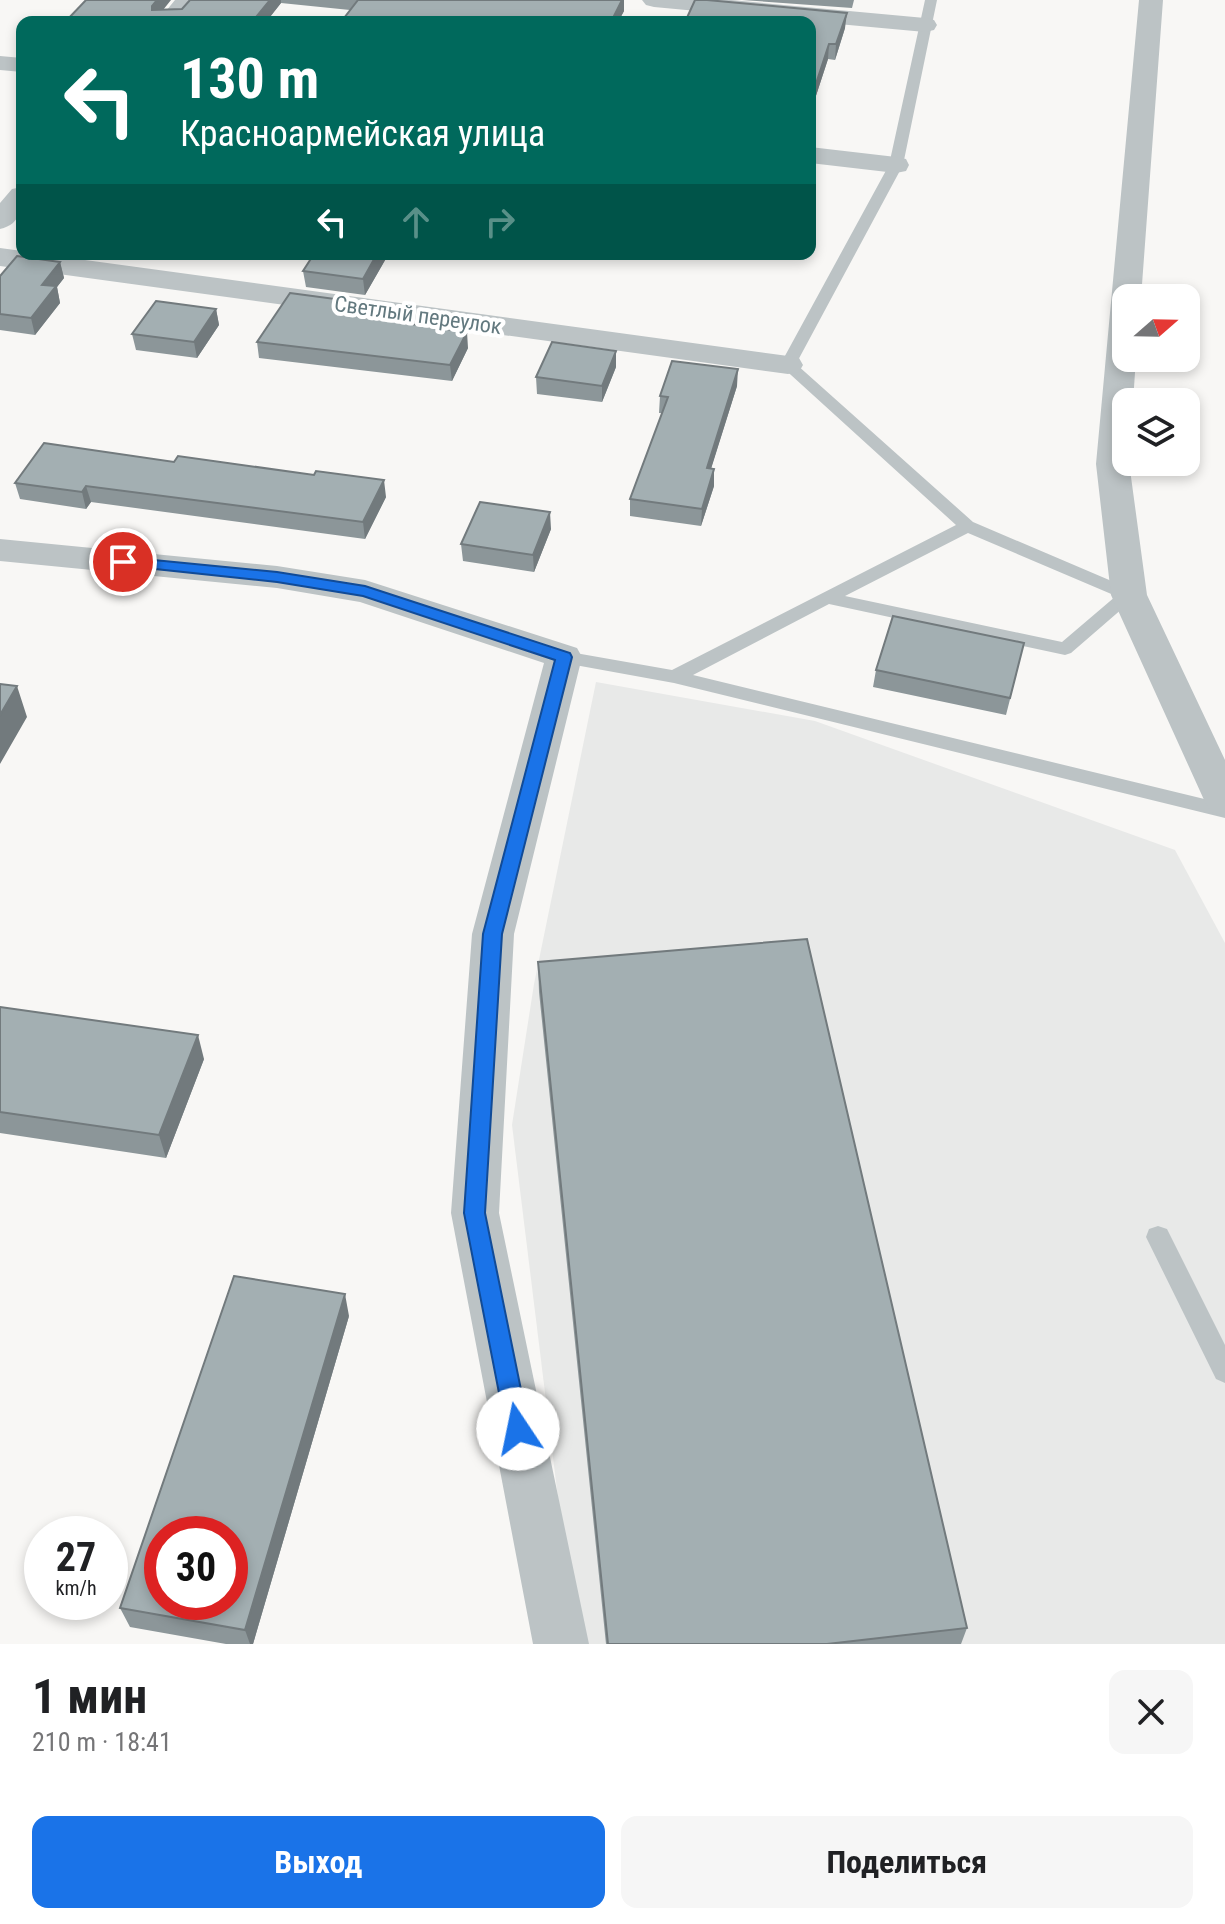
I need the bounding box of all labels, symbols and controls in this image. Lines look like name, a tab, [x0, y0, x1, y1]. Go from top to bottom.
text: 130 m	[180, 46, 319, 112]
icon: left	[48, 48, 152, 152]
text: Красноармейская улица	[180, 113, 545, 155]
icon: left	[310, 200, 354, 244]
icon: ahead	[394, 200, 438, 244]
icon: right	[478, 200, 522, 244]
north arrow	[1112, 284, 1200, 372]
map controls	[1112, 284, 1200, 476]
street label: Светлый переулок	[333, 291, 504, 339]
button: layers	[1112, 388, 1200, 476]
pin	[89, 528, 157, 596]
icon: arrive	[101, 540, 145, 584]
position arrow	[476, 1387, 560, 1471]
speed limit sign: 30	[144, 1516, 248, 1620]
text: 27	[56, 1534, 96, 1581]
text: km/h	[55, 1576, 97, 1600]
text: 1 мин	[32, 1668, 147, 1725]
button: close	[1109, 1670, 1193, 1754]
text: 210 m · 18:41	[32, 1727, 172, 1757]
button: Выход	[32, 1816, 605, 1908]
button: Поделиться	[621, 1816, 1193, 1908]

